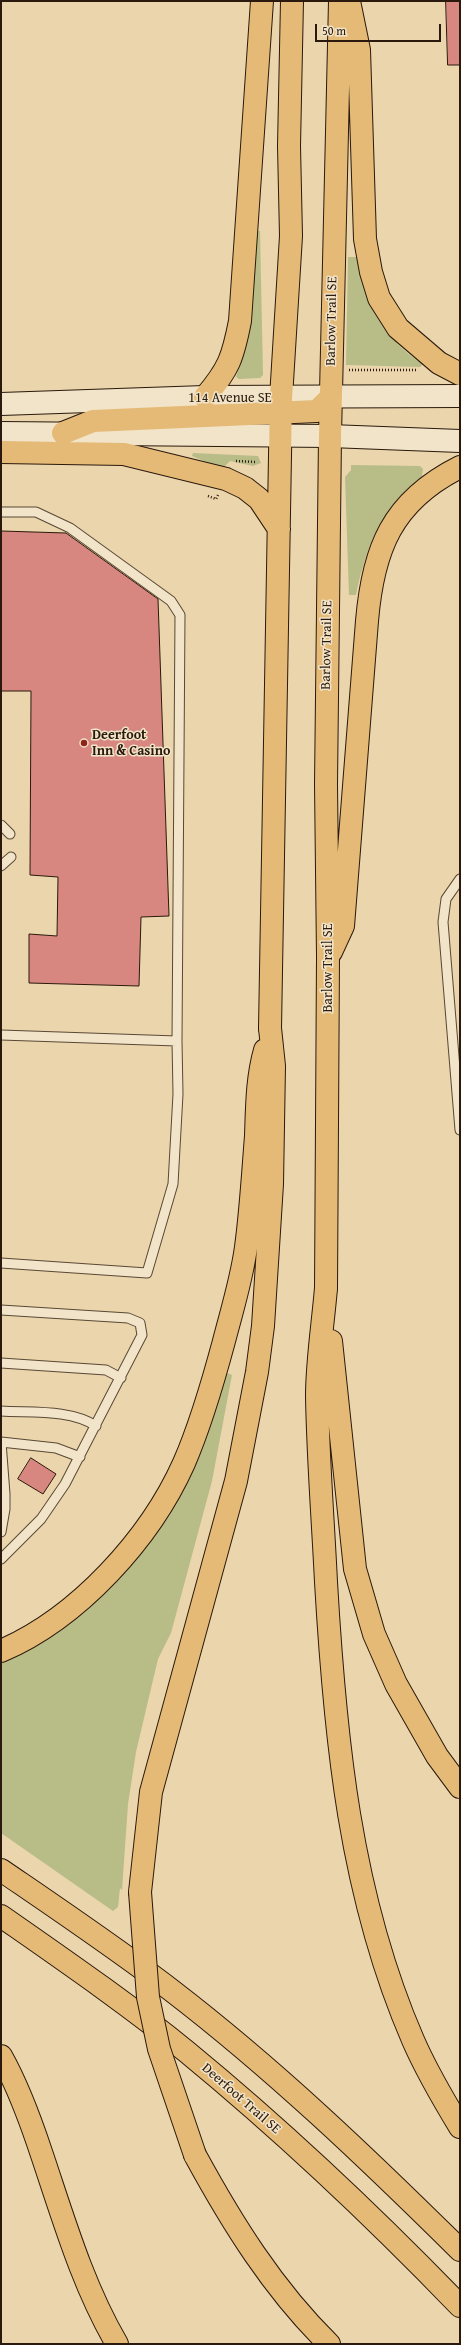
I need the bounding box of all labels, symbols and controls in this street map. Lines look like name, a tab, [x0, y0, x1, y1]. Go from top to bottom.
scale bar	[317, 16, 443, 42]
text: 50 m	[322, 22, 346, 39]
street label: Barlow Trail SE	[323, 276, 341, 366]
street label: 114 Avenue SE	[188, 390, 272, 406]
street label: Barlow Trail SE	[318, 600, 336, 690]
place label: Deerfoot Inn & Casino	[92, 727, 170, 760]
marker: Deerfoot Inn & Casino	[79, 738, 89, 748]
street label: Barlow Trail SE	[320, 923, 336, 1013]
street label: Deerfoot Trail SE	[198, 2060, 284, 2138]

